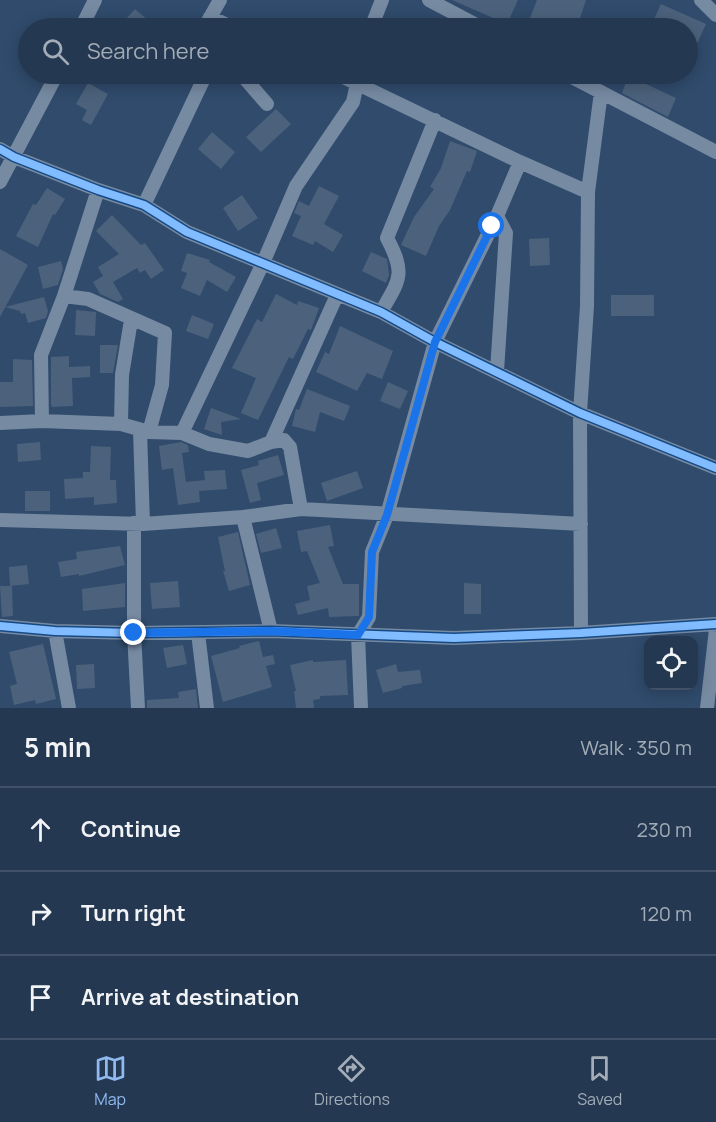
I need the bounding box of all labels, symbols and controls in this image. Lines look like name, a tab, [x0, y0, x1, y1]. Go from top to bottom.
search box	[18, 18, 698, 84]
icon: search	[39, 35, 72, 68]
text: Search here	[87, 36, 209, 66]
route start	[478, 212, 504, 238]
route end	[120, 619, 146, 645]
map controls	[644, 636, 698, 690]
button: locate	[644, 636, 698, 690]
text: 5 min	[24, 729, 91, 765]
text: Walk · 350 m	[580, 734, 692, 761]
icon: ahead	[24, 813, 57, 846]
text: Continue	[81, 814, 181, 844]
text: 230 m	[636, 816, 692, 843]
icon: right	[24, 897, 57, 930]
text: Turn right	[81, 898, 186, 928]
text: 120 m	[640, 900, 692, 927]
icon: arrive	[24, 981, 57, 1014]
text: Arrive at destination	[81, 982, 299, 1012]
tab: Map	[94, 1052, 127, 1110]
tab: Directions	[314, 1052, 390, 1110]
tab: Saved	[577, 1052, 622, 1110]

